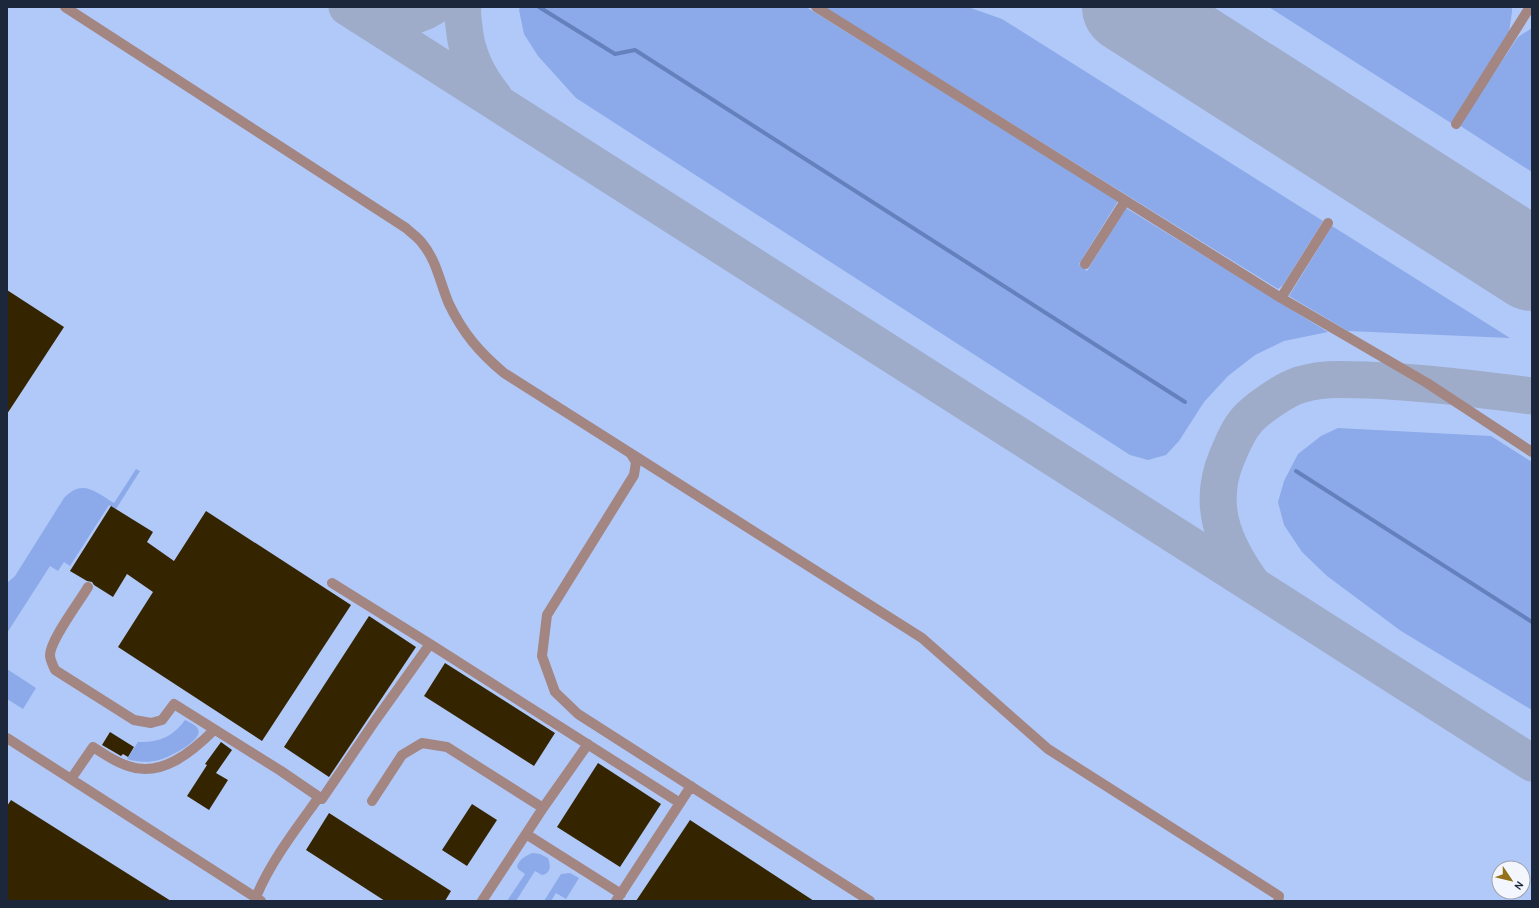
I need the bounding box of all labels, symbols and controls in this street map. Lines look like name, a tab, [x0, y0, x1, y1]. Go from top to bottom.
north arrow	[1491, 860, 1531, 900]
text: N	[1511, 878, 1526, 892]

